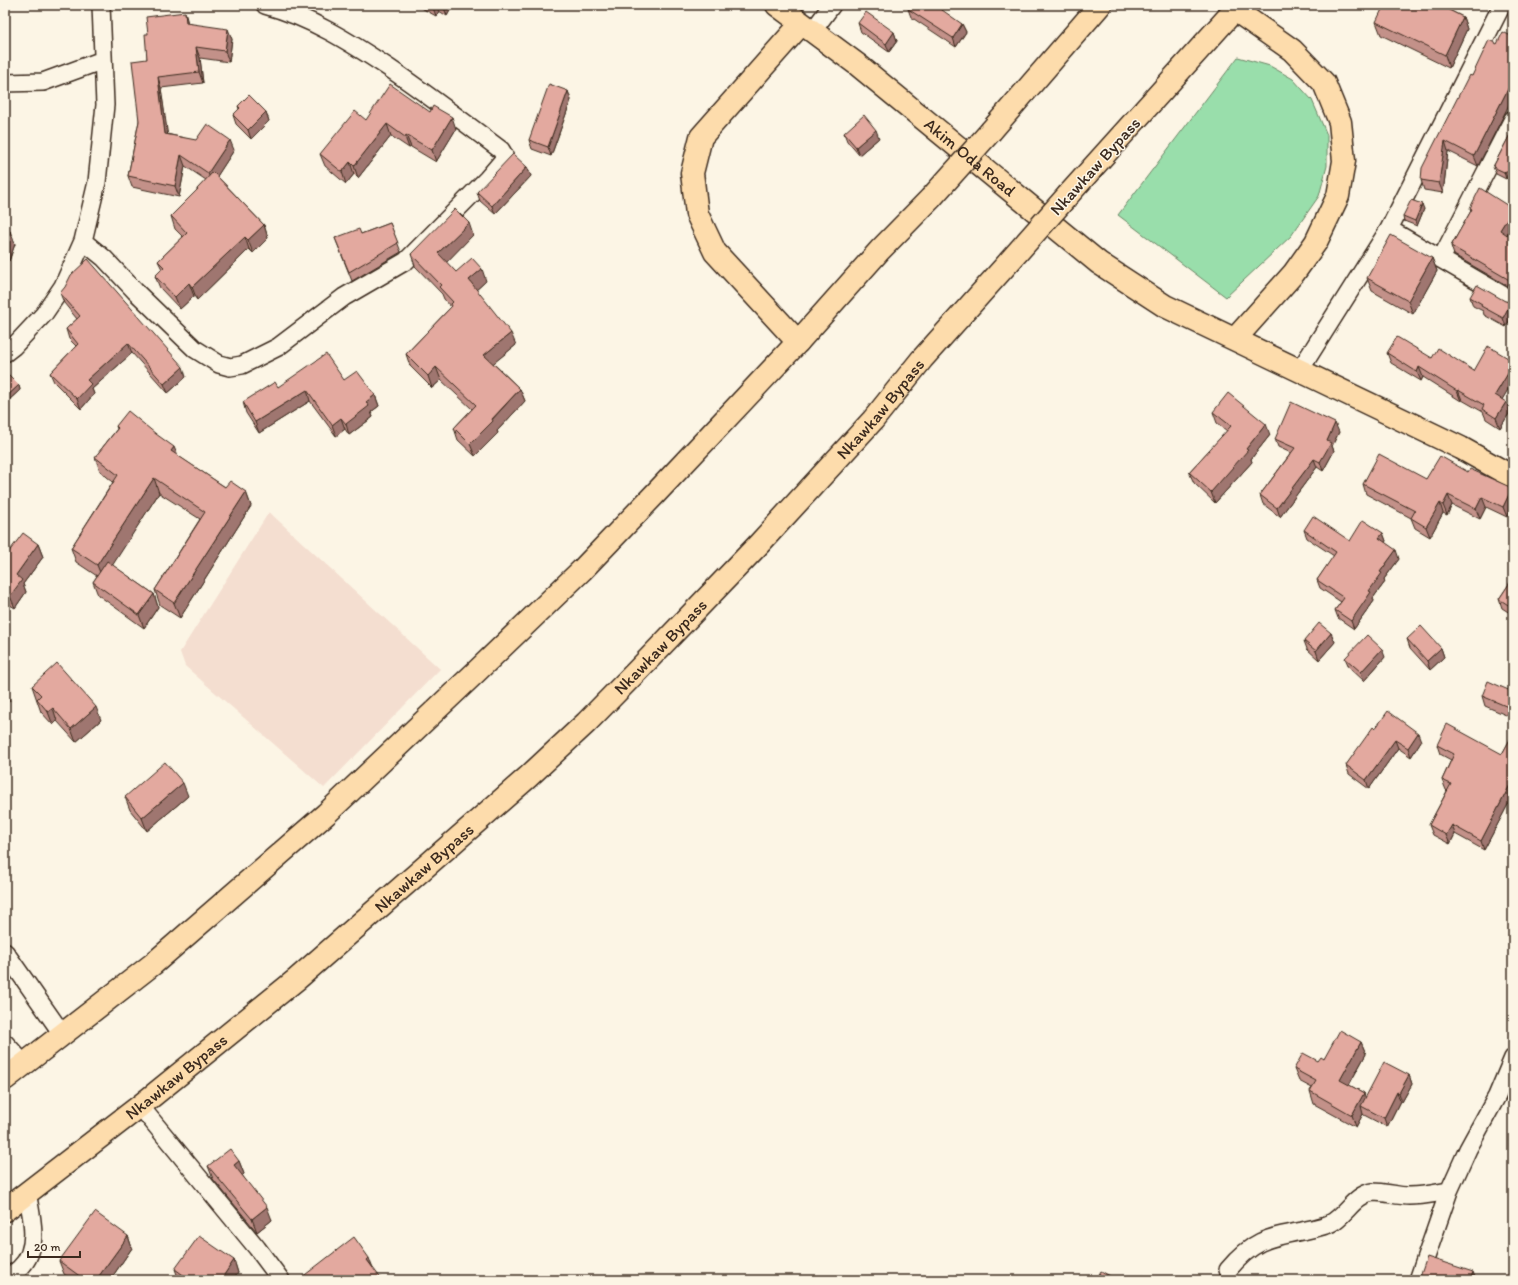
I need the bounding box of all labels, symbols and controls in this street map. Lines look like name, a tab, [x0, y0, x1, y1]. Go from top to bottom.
street label: Nkawkaw Bypass	[1046, 113, 1144, 219]
street label: Akim Oda Road	[920, 114, 1020, 201]
street label: Nkawkaw Bypass	[832, 355, 928, 463]
street label: Nkawkaw Bypass	[610, 595, 711, 699]
street label: Nkawkaw Bypass	[370, 819, 478, 917]
street label: Nkawkaw Bypass	[121, 1030, 231, 1124]
scale bar	[28, 1233, 80, 1259]
text: 20 m	[34, 1240, 61, 1254]

